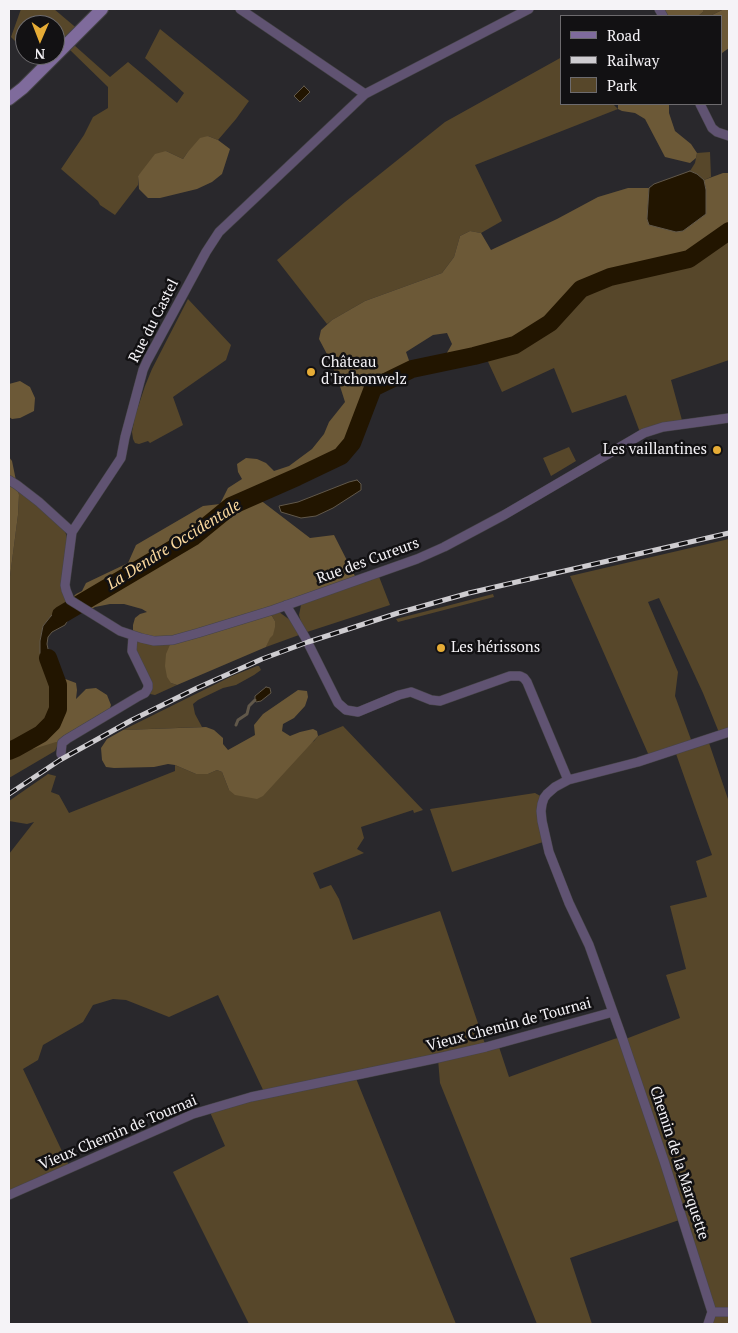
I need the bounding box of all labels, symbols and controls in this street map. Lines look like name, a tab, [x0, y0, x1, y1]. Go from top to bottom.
north arrow	[15, 15, 65, 65]
legend	[560, 15, 723, 105]
text: Road	[607, 25, 640, 45]
text: N	[34, 45, 45, 64]
text: Railway	[607, 50, 659, 70]
text: Park	[607, 75, 637, 95]
street label: Rue du Castel	[125, 276, 183, 366]
place label: Château d'Irchonwelz	[321, 354, 407, 389]
marker: Château d'Irchonwelz	[305, 366, 317, 378]
place label: Les vaillantines	[603, 441, 707, 459]
marker: Les vaillantines	[711, 444, 723, 456]
water label: La Dendre Occidentale	[103, 496, 245, 594]
street label: Rue des Cureurs	[314, 534, 422, 588]
place label: Les hérissons	[451, 639, 540, 657]
marker: Les hérissons	[435, 642, 447, 654]
street label: Vieux Chemin de Tournai	[425, 994, 593, 1056]
street label: Chemin de la Marquette	[646, 1084, 712, 1242]
street label: Vieux Chemin de Tournai	[36, 1092, 200, 1174]

